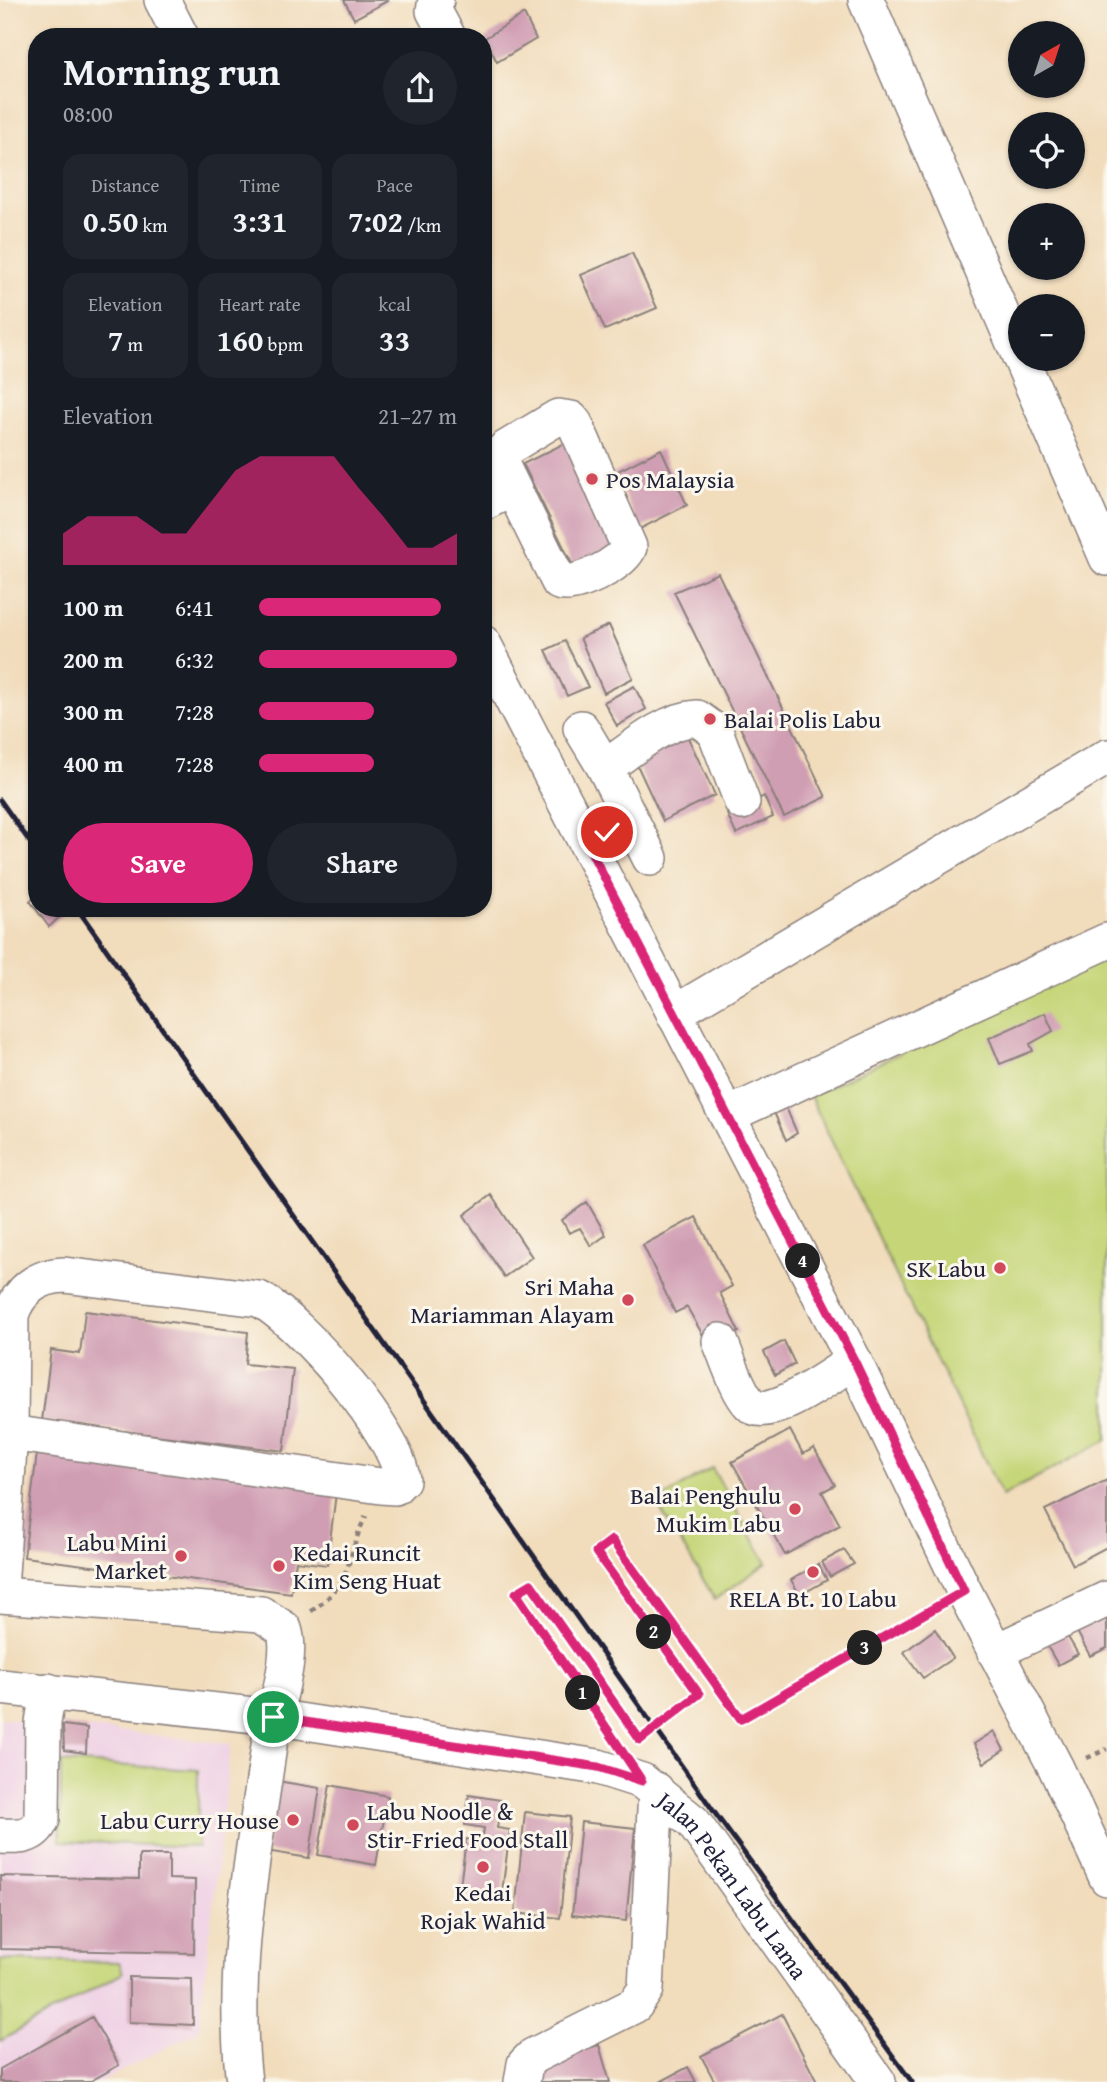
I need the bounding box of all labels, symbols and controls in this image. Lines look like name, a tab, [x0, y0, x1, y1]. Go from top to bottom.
north arrow	[1008, 21, 1085, 98]
map controls	[1008, 21, 1085, 371]
text: Morning run	[63, 43, 280, 99]
button: share	[383, 51, 457, 125]
text: 08:00	[63, 97, 113, 130]
button: locate	[1008, 112, 1085, 189]
text: Distance	[91, 171, 159, 199]
text: Time	[240, 171, 280, 199]
text: Pace	[376, 171, 413, 199]
text: 0.50	[83, 199, 138, 243]
text: 3:31	[232, 199, 288, 243]
text: 7:02	[348, 199, 403, 243]
button: +	[1008, 203, 1085, 280]
text: km	[138, 211, 168, 239]
text: /km	[403, 211, 441, 239]
text: Elevation	[88, 290, 163, 318]
text: Heart rate	[219, 290, 301, 318]
text: kcal	[378, 290, 411, 318]
button: −	[1008, 294, 1085, 371]
text: 7	[108, 318, 123, 362]
text: 160	[217, 318, 263, 362]
text: 33	[379, 318, 410, 362]
text: m	[123, 330, 143, 358]
text: bpm	[263, 330, 303, 358]
text: Elevation	[63, 399, 153, 432]
text: 21–27 m	[378, 399, 457, 432]
place label: Pos Malaysia	[606, 462, 735, 497]
marker: Pos Malaysia	[584, 471, 600, 487]
text: 100 m	[63, 591, 124, 624]
text: 6:41	[175, 591, 214, 624]
text: 200 m	[63, 643, 124, 676]
text: 6:32	[175, 643, 214, 676]
text: 300 m	[63, 695, 124, 728]
text: 7:28	[175, 695, 214, 728]
place label: Balai Polis Labu	[724, 702, 881, 737]
marker: Balai Polis Labu	[702, 711, 718, 727]
text: 400 m	[63, 747, 124, 780]
text: 7:28	[175, 747, 214, 780]
pin	[577, 802, 637, 862]
icon: check	[588, 813, 626, 851]
button: Save	[63, 823, 253, 903]
button: Share	[267, 823, 457, 903]
pin: 4	[786, 1244, 820, 1278]
text: 4	[798, 1246, 807, 1274]
place label: SK Labu	[906, 1251, 986, 1286]
marker: SK Labu	[992, 1260, 1008, 1276]
place label: Sri Maha Mariamman Alayam	[411, 1269, 615, 1332]
marker: Sri Maha Mariamman Alayam	[620, 1292, 636, 1308]
place label: Balai Penghulu Mukim Labu	[630, 1478, 781, 1541]
marker: Balai Penghulu Mukim Labu	[787, 1501, 803, 1517]
place label: Labu Mini Market	[67, 1525, 168, 1588]
place label: Kedai Runcit Kim Seng Huat	[293, 1535, 442, 1598]
marker: Labu Mini Market	[173, 1548, 189, 1564]
marker: Kedai Runcit Kim Seng Huat	[271, 1558, 287, 1574]
marker: RELA Bt. 10 Labu	[805, 1564, 821, 1580]
place label: RELA Bt. 10 Labu	[729, 1581, 897, 1616]
pin: 2	[636, 1614, 672, 1650]
text: 2	[649, 1617, 658, 1645]
pin: 3	[848, 1630, 882, 1666]
text: 3	[860, 1633, 869, 1661]
pin: 1	[566, 1676, 600, 1710]
text: 1	[578, 1678, 587, 1706]
pin	[243, 1687, 303, 1747]
icon: arrive	[254, 1698, 292, 1736]
street label: Jalan Pekan Labu Lama	[648, 1781, 817, 1987]
place label: Labu Noodle & Stir-Fried Food Stall	[367, 1794, 568, 1857]
place label: Labu Curry House	[100, 1803, 279, 1838]
marker: Labu Curry House	[285, 1812, 301, 1828]
marker: Labu Noodle & Stir-Fried Food Stall	[345, 1817, 361, 1833]
marker: Kedai Rojak Wahid	[475, 1859, 491, 1875]
place label: Kedai Rojak Wahid	[420, 1875, 546, 1938]

